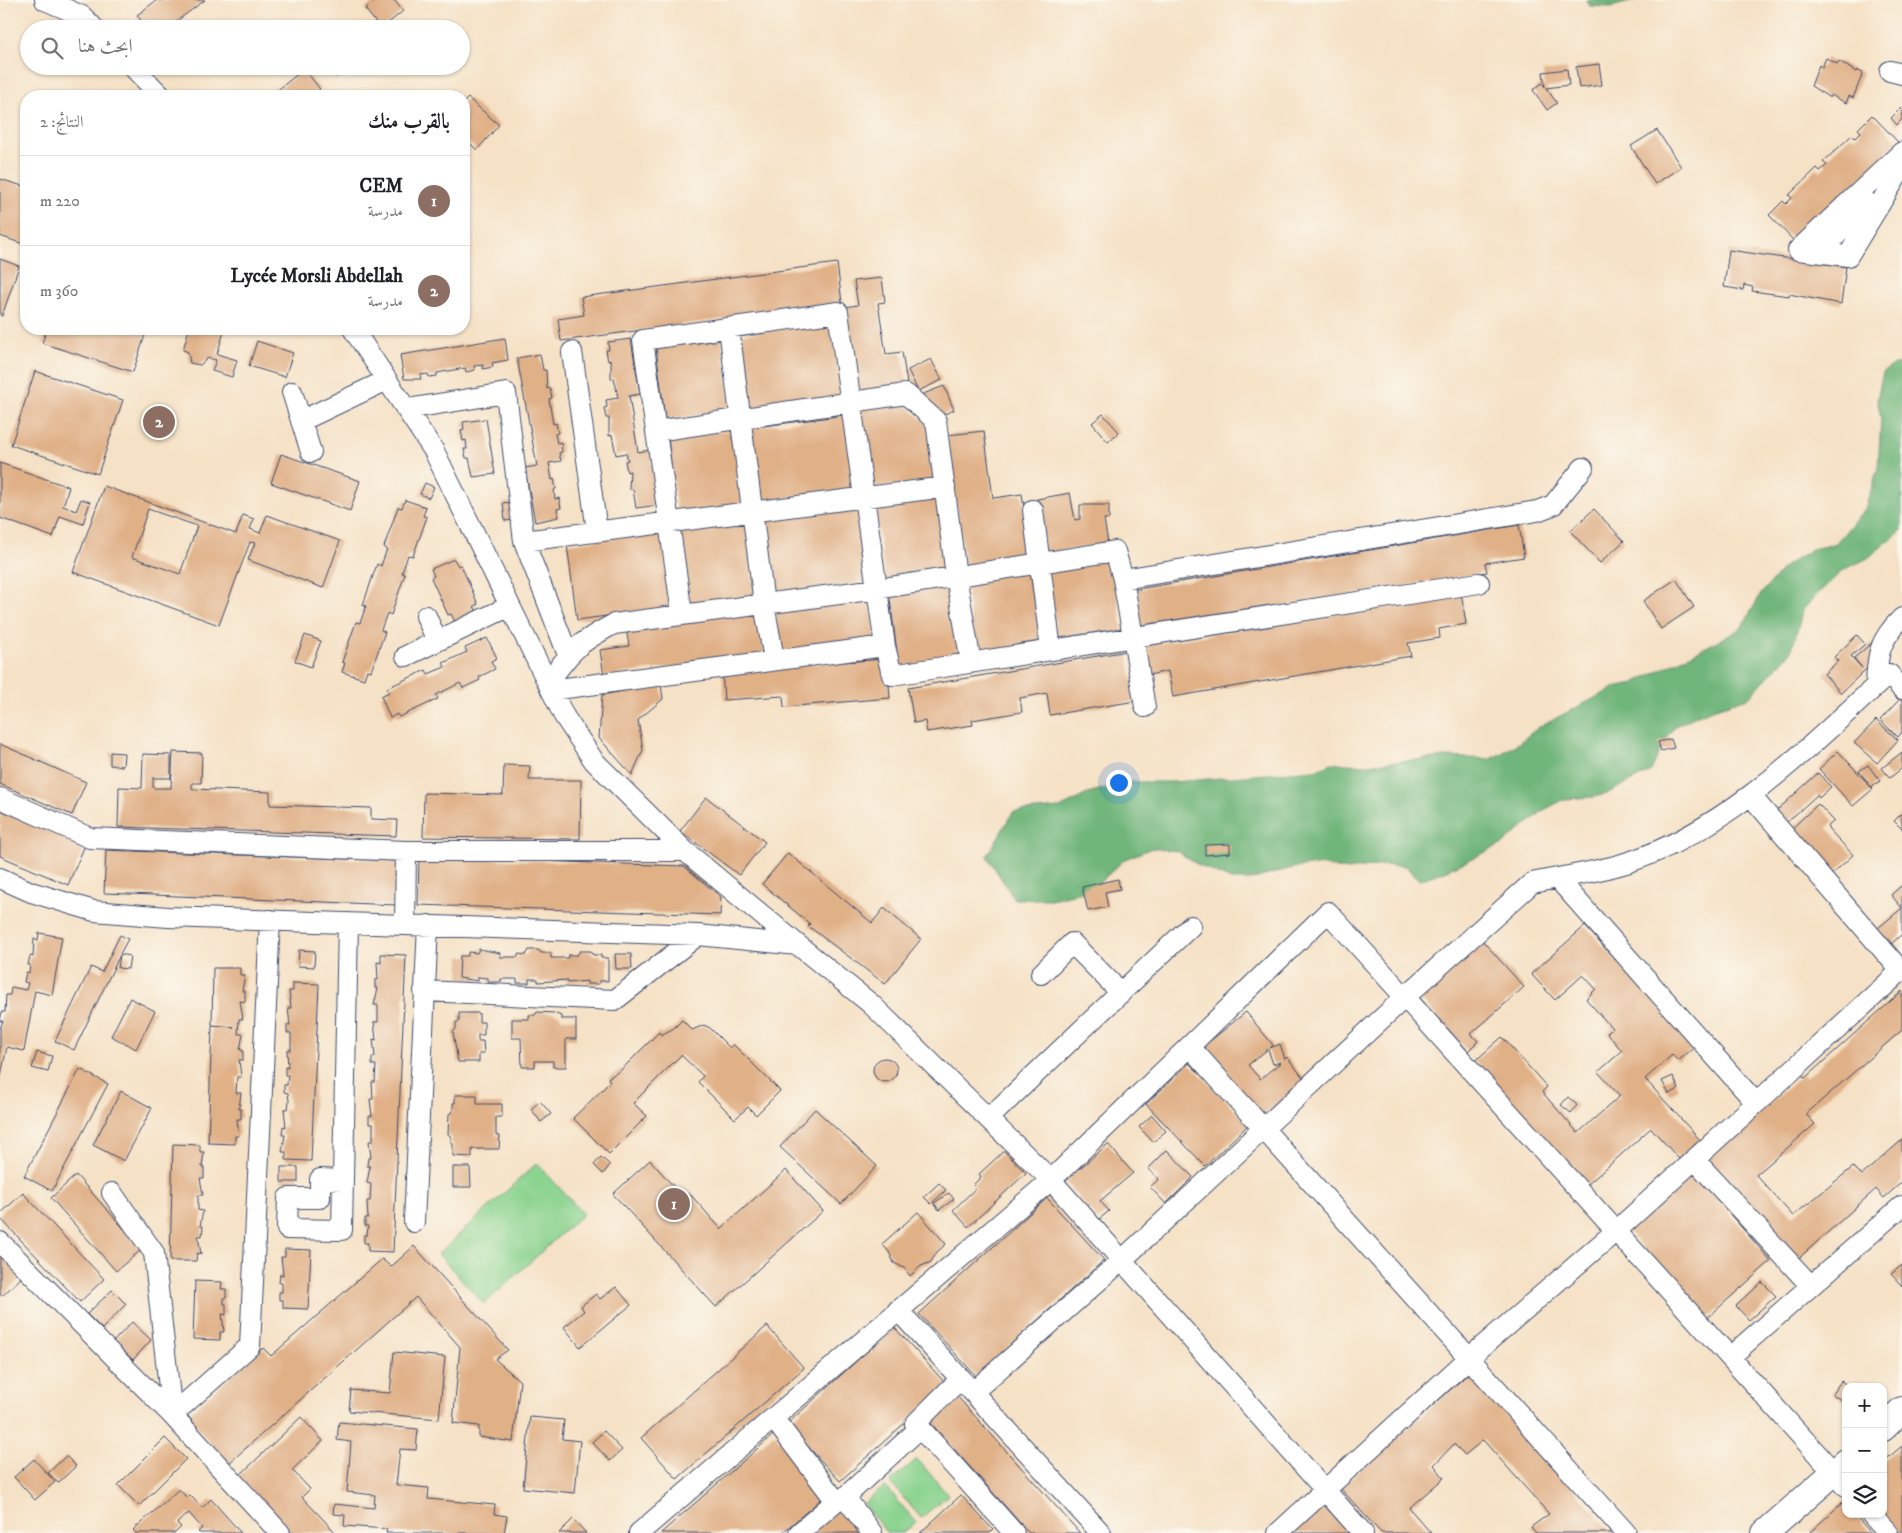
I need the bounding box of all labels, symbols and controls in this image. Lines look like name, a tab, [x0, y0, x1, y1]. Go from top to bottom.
search box	[20, 20, 470, 75]
icon: search	[38, 34, 66, 62]
text: ابحث هنا	[78, 35, 133, 58]
text: بالقرب منك	[368, 109, 450, 135]
text: النتائج: 2	[40, 112, 84, 132]
text: CEM	[360, 175, 403, 198]
text: 220 m	[40, 191, 80, 211]
text: 1	[431, 191, 437, 211]
text: مدرسة	[368, 201, 403, 221]
text: Lycée Morsli Abdellah	[230, 265, 403, 288]
text: 360 m	[40, 281, 78, 301]
text: 2	[430, 281, 438, 301]
text: مدرسة	[368, 291, 403, 311]
pin: 2	[143, 403, 175, 441]
your location	[1106, 770, 1132, 796]
pin: 1	[658, 1185, 690, 1223]
map controls	[1842, 1383, 1887, 1518]
button: +	[1842, 1383, 1887, 1428]
button: −	[1842, 1428, 1887, 1473]
button: layers	[1842, 1473, 1887, 1518]

